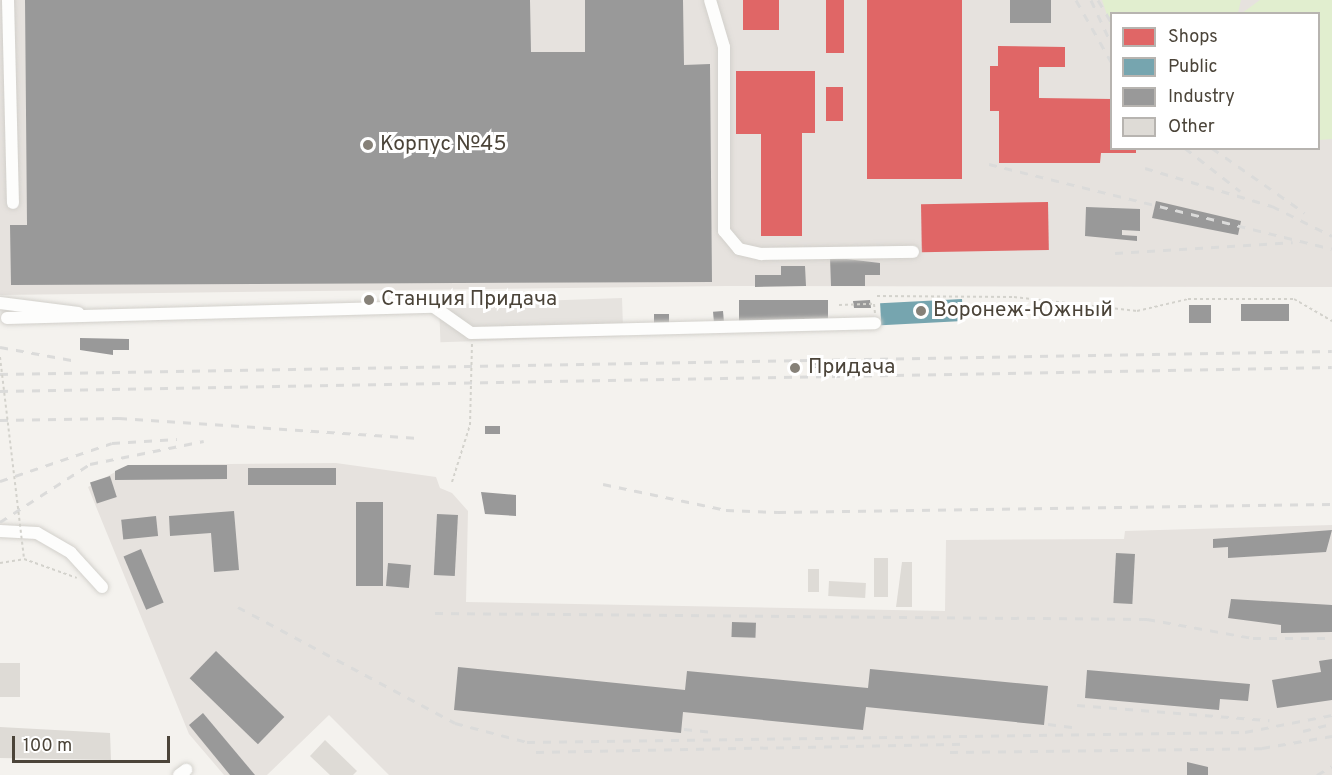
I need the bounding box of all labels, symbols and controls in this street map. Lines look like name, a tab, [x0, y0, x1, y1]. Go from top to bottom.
legend	[1110, 12, 1320, 150]
text: Shops	[1168, 26, 1218, 49]
text: Public	[1168, 56, 1218, 79]
text: Industry	[1168, 86, 1235, 109]
text: Other	[1168, 116, 1215, 139]
place label: Корпус №45	[380, 132, 506, 158]
marker: Корпус №45	[361, 138, 375, 152]
place label: Станция Придача	[381, 287, 557, 313]
marker: Станция Придача	[362, 293, 376, 307]
place label: Воронеж-Южный	[933, 298, 1113, 324]
marker: Воронеж-Южный	[914, 304, 928, 318]
place label: Придача	[808, 355, 895, 381]
marker: Придача	[786, 359, 804, 377]
scale bar	[15, 724, 172, 762]
text: 100 m	[23, 735, 72, 758]

